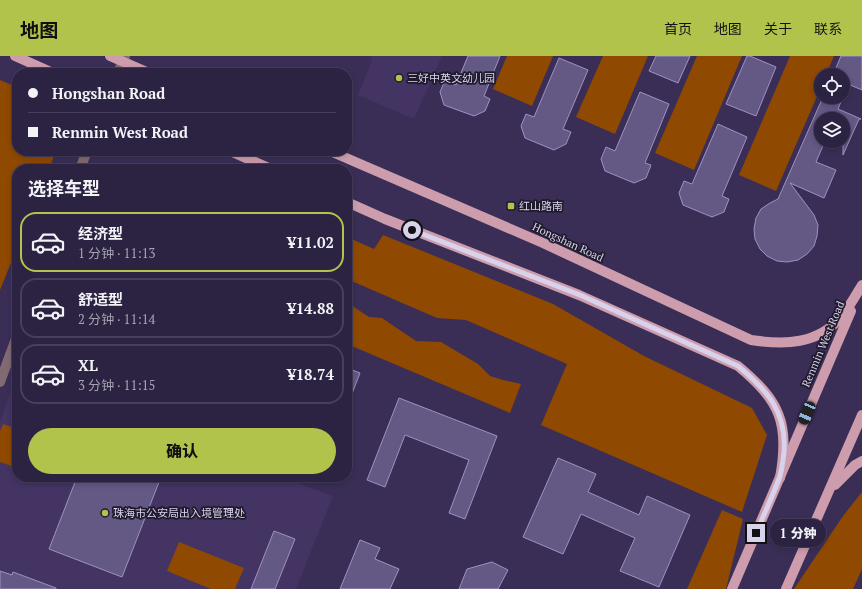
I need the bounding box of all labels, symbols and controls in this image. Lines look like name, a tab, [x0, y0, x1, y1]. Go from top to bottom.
text: 地图	[20, 17, 58, 42]
text: 首页	[664, 19, 692, 38]
text: 地图	[714, 19, 742, 38]
text: 关于	[764, 19, 792, 38]
text: 联系	[814, 19, 842, 38]
map controls	[814, 68, 850, 148]
button: locate	[814, 68, 850, 104]
place label: 三好中英文幼儿园	[407, 71, 495, 85]
marker: 三好中英文幼儿园	[394, 73, 404, 83]
text: Hongshan Road	[52, 83, 165, 103]
button: layers	[814, 112, 850, 148]
text: Renmin West Road	[52, 122, 188, 142]
text: 选择车型	[28, 176, 100, 200]
place label: 红山路南	[519, 199, 563, 213]
marker: 红山路南	[506, 201, 516, 211]
street label: Hongshan Road	[530, 219, 606, 265]
route start	[403, 221, 421, 239]
text: 经济型	[78, 223, 123, 243]
icon: car	[30, 224, 66, 260]
text: ¥11.02	[287, 232, 334, 252]
text: 1 分钟 · 11:13	[78, 244, 156, 262]
text: 舒适型	[78, 289, 123, 309]
icon: car	[30, 290, 66, 326]
text: ¥14.88	[287, 298, 334, 318]
street label: Renmin West Road	[799, 299, 847, 389]
text: 2 分钟 · 11:14	[78, 310, 156, 328]
text: XL	[78, 355, 98, 375]
icon: car	[30, 356, 66, 392]
text: ¥18.74	[287, 364, 334, 384]
text: 3 分钟 · 11:15	[78, 376, 156, 394]
car	[797, 400, 817, 426]
button: 确认	[28, 428, 336, 474]
place label: 珠海市公安局出入境管理处	[113, 506, 245, 520]
marker: 珠海市公安局出入境管理处	[100, 508, 110, 518]
callout: 1 分钟	[770, 519, 826, 547]
route end	[747, 524, 765, 542]
text: 1 分钟	[780, 524, 816, 542]

